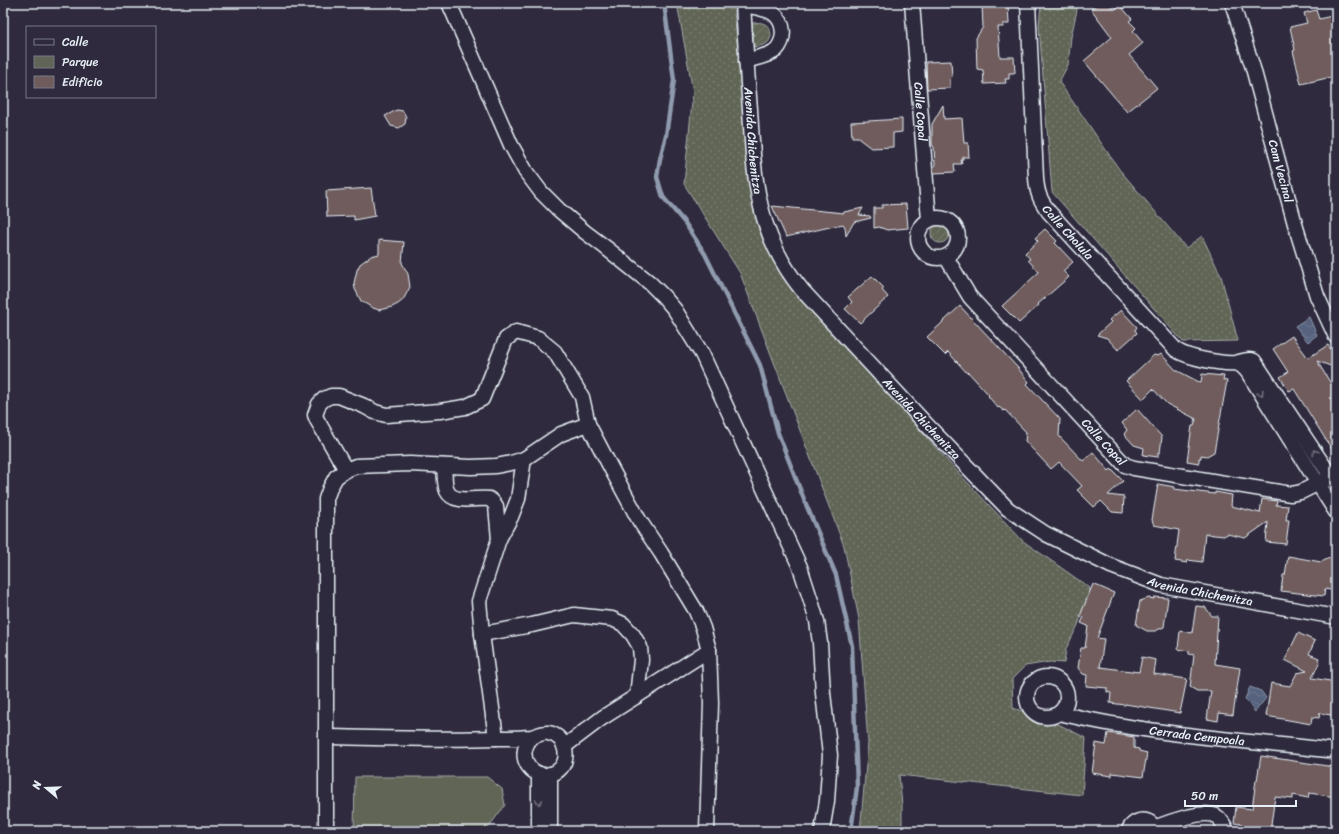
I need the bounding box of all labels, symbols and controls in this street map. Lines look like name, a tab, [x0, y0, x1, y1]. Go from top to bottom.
legend	[26, 26, 156, 98]
text: Calle	[62, 31, 89, 53]
text: Parque	[62, 51, 99, 73]
text: Edificio	[62, 71, 102, 93]
street label: Calle Copal	[907, 81, 934, 142]
street label: Avenida Chichenitza	[737, 85, 769, 196]
street label: Cam Vecinal	[1262, 137, 1300, 206]
street label: Calle Cholula	[1036, 200, 1100, 266]
street label: Avenida Chichenitza	[876, 371, 966, 465]
one-way arrow	[1256, 389, 1263, 396]
street label: Calle Copal	[1076, 413, 1132, 472]
one-way arrow	[1312, 449, 1319, 456]
street label: Avenida Chichenitza	[1143, 569, 1255, 613]
street label: Cerrada Cempoala	[1148, 719, 1246, 752]
north arrow	[26, 768, 66, 808]
text: N	[26, 778, 47, 793]
scale bar	[1185, 782, 1296, 808]
text: 50 m	[1191, 785, 1218, 807]
one-way arrow	[535, 799, 543, 805]

